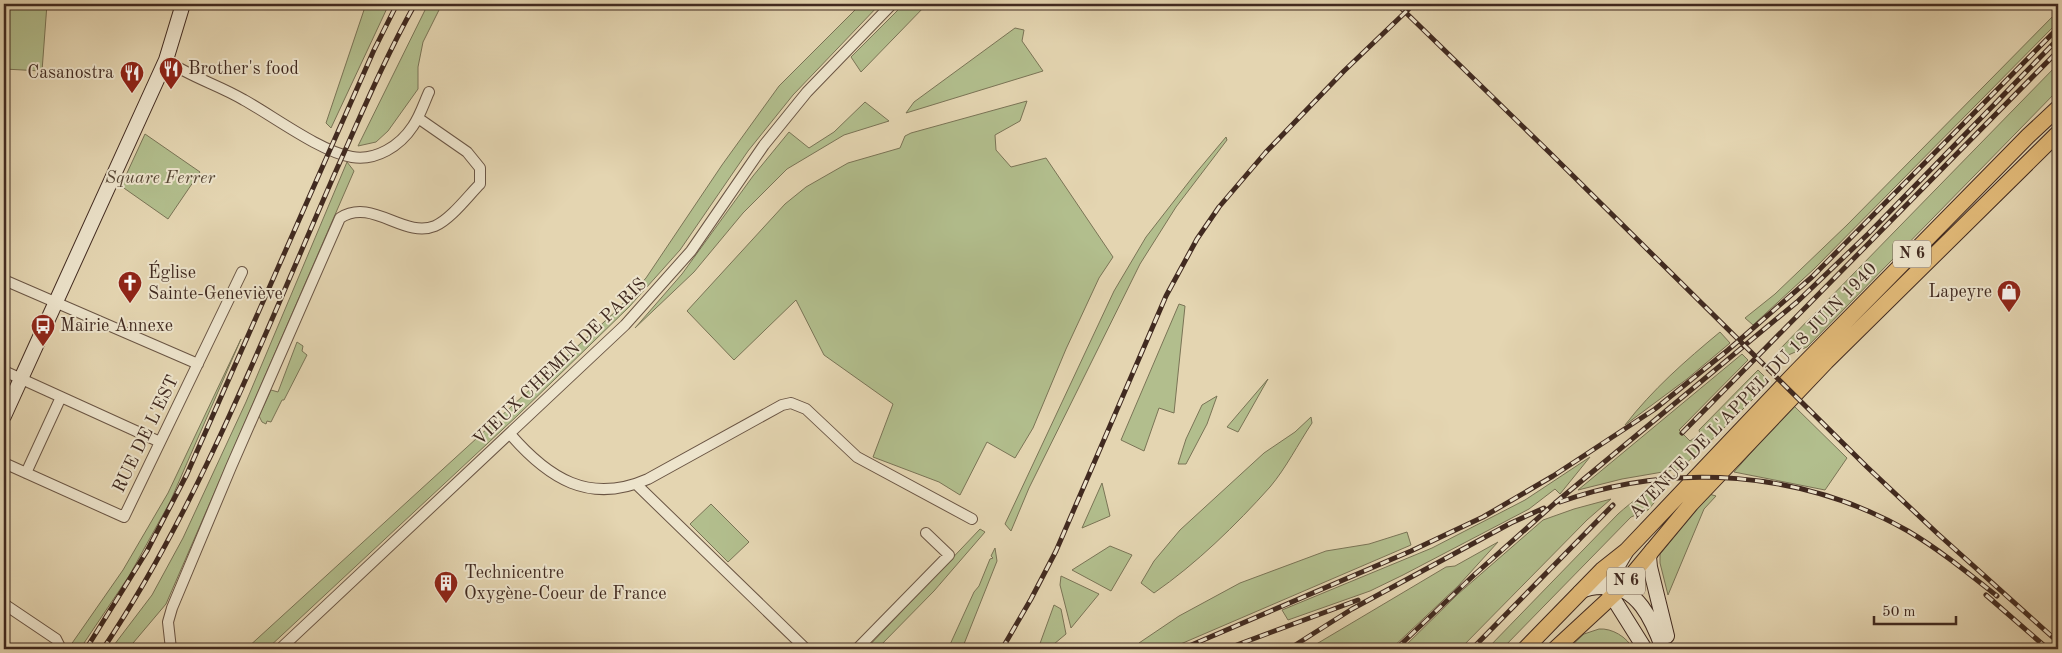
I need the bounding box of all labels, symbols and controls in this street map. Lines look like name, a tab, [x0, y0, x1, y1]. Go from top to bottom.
restaurant icon: Brother's food	[158, 56, 184, 90]
restaurant icon: Casanostra	[119, 60, 145, 94]
place label: Brother's food	[188, 60, 299, 78]
place label: Casanostra	[27, 64, 114, 82]
park label: Square Ferrer	[105, 169, 216, 187]
road number: N 6	[1893, 240, 1931, 268]
place label: Église Sainte-Geneviève	[148, 260, 283, 303]
street label: AVENUE DE L'APPEL DU 18 JUIN 1940	[1626, 260, 1880, 522]
church icon: Église Sainte-Geneviève	[117, 270, 143, 304]
street label: VIEUX CHEMIN DE PARIS	[470, 275, 650, 449]
shop icon: Lapeyre	[1996, 279, 2022, 313]
place label: Lapeyre	[1928, 283, 1992, 301]
bus stop icon: Mairie Annexe	[30, 313, 56, 347]
place label: Mairie Annexe	[60, 317, 173, 335]
street label: RUE DE L'EST	[110, 373, 182, 495]
place label: Technicentre Oxygène-Coeur de France	[464, 564, 666, 603]
road number: N 6	[1607, 568, 1645, 594]
building icon: Technicentre Oxygène-Coeur de France	[433, 570, 459, 604]
scale bar	[1874, 593, 1957, 625]
text: 50 m	[1882, 605, 1916, 620]

